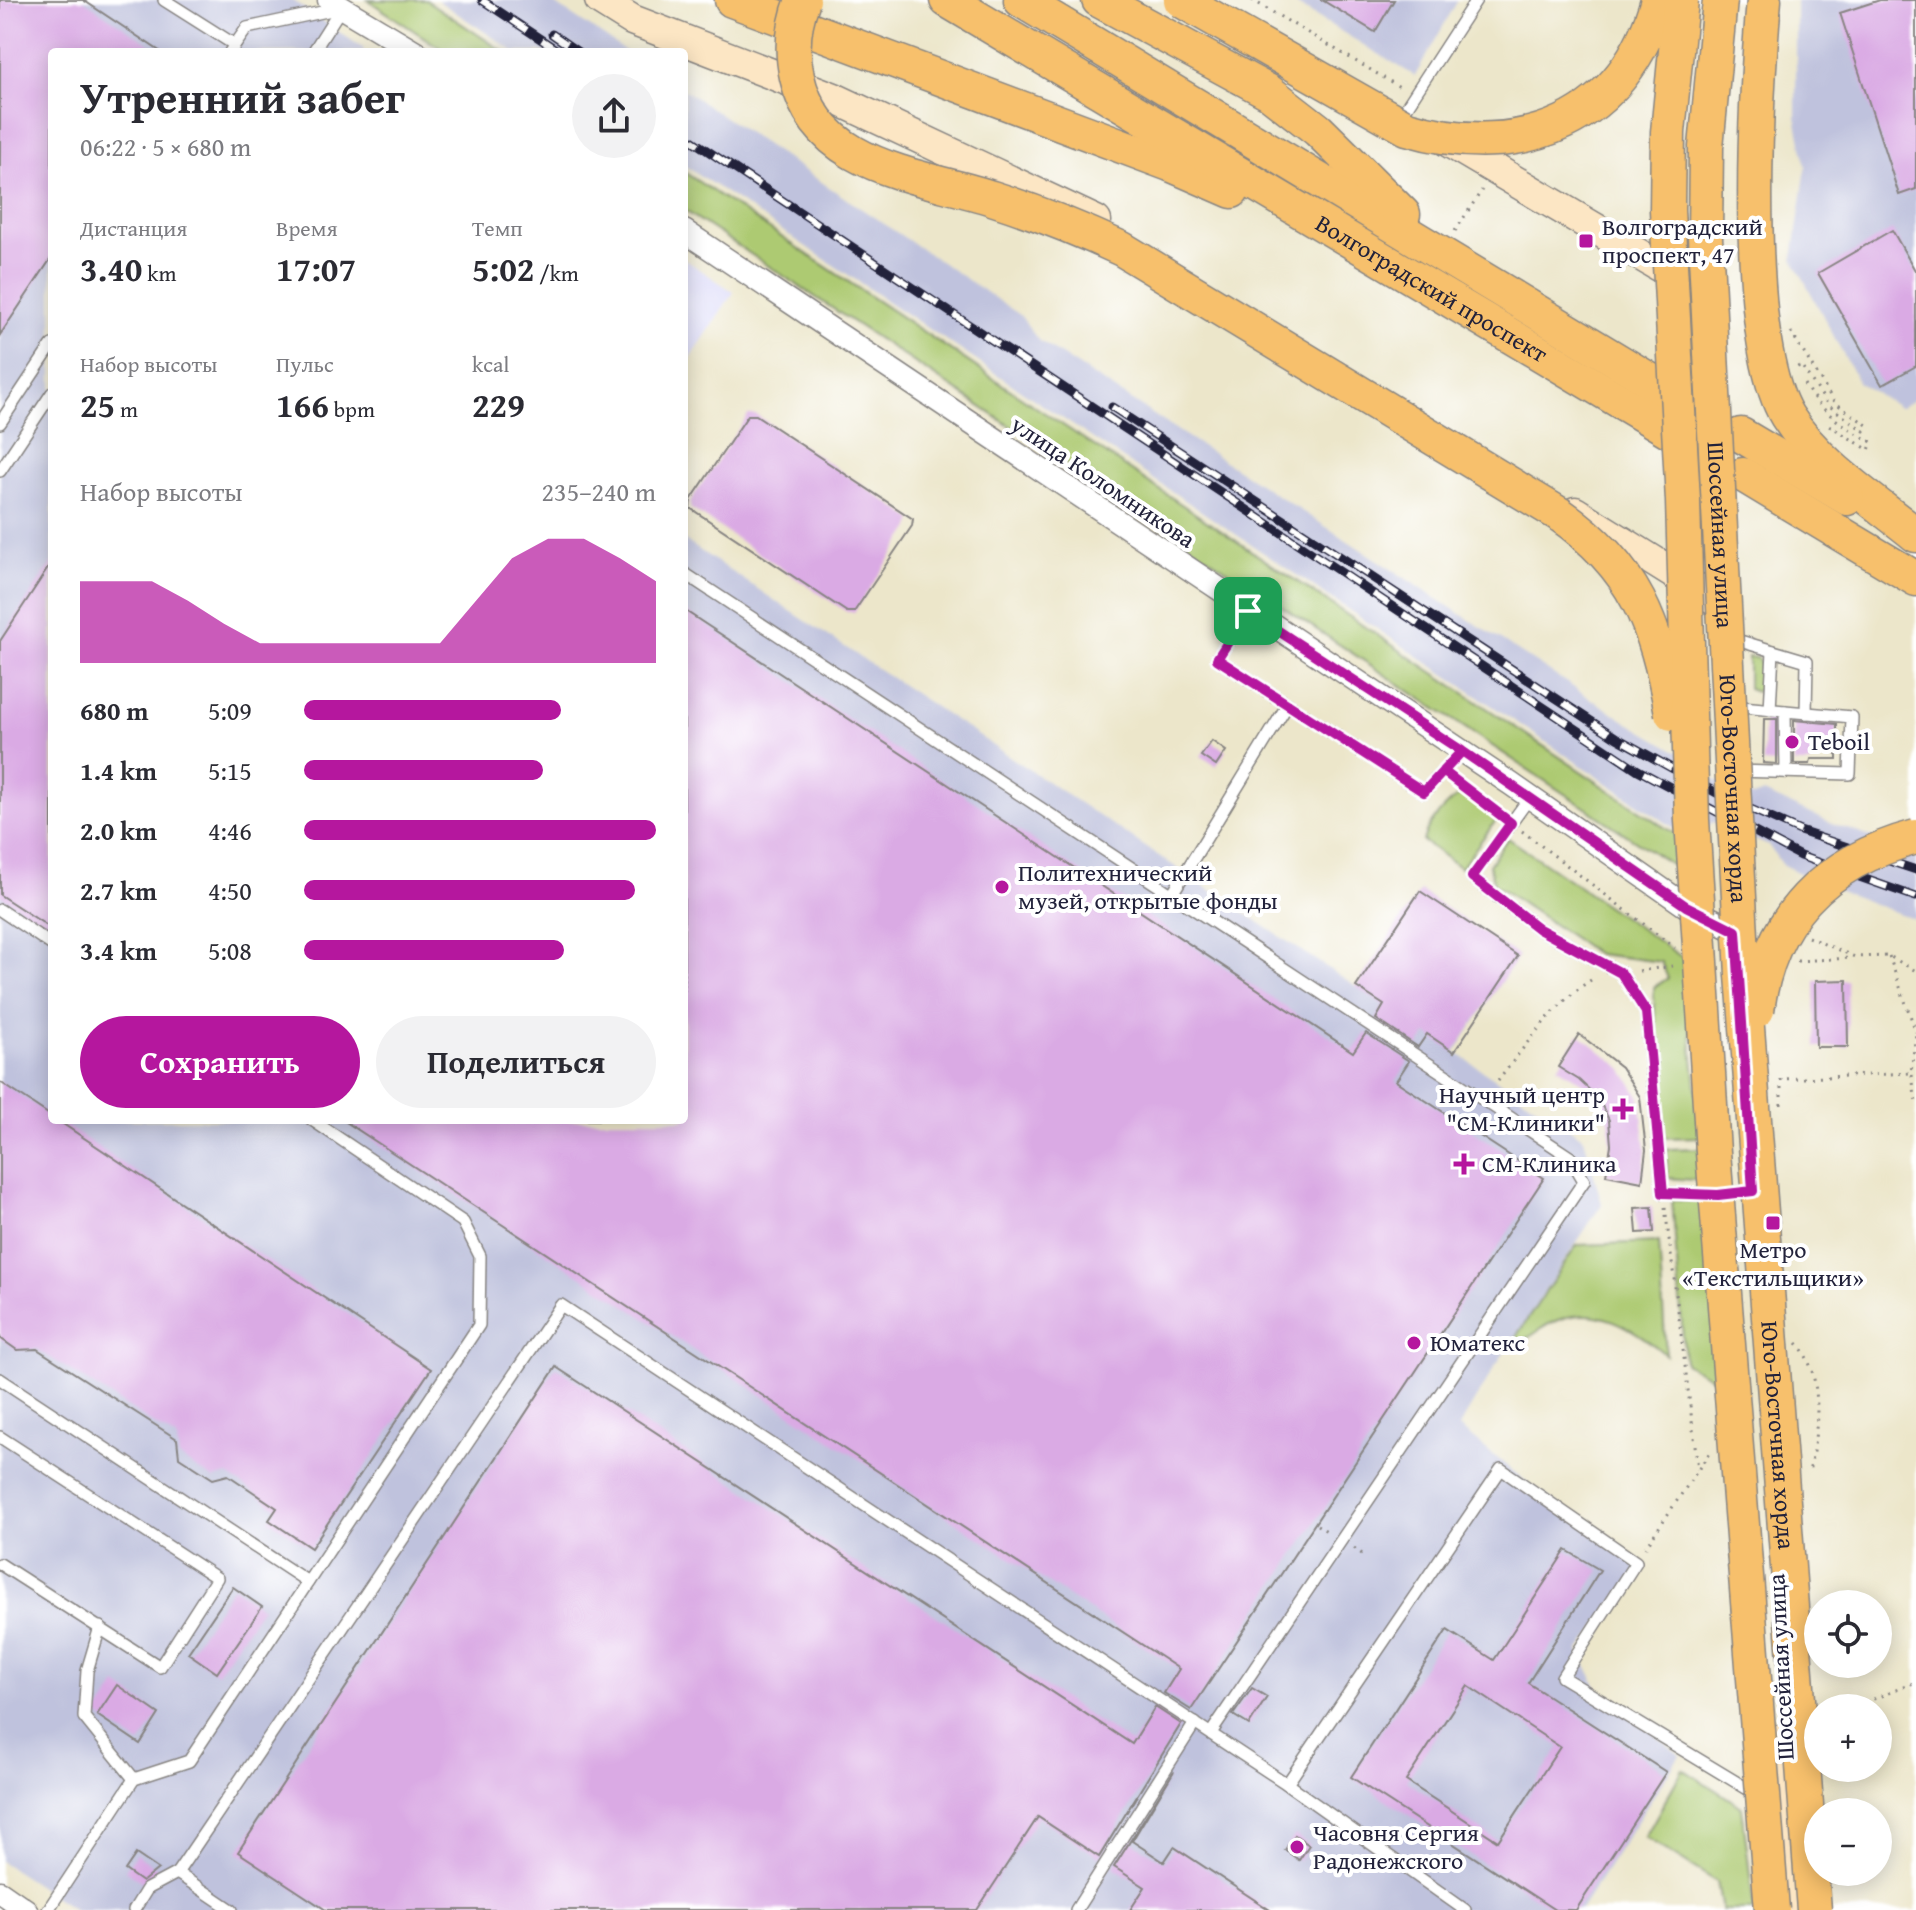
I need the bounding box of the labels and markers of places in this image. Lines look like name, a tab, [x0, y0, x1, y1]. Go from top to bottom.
place label: Волгоградский проспект, 47	[1602, 209, 1763, 272]
marker: Волгоградский проспект, 47	[1577, 232, 1595, 250]
pin	[1214, 577, 1282, 645]
place label: Teboil	[1808, 724, 1870, 759]
marker: Teboil	[1783, 733, 1801, 751]
place label: Политехнический музей, открытые фонды	[1018, 855, 1278, 918]
marker: Политехнический музей, открытые фонды	[993, 878, 1011, 896]
place label: Научный центр "СМ-Клиники"	[1439, 1077, 1605, 1140]
marker: Научный центр "СМ-Клиники"	[1612, 1098, 1634, 1120]
place label: СМ-Клиника	[1482, 1146, 1617, 1181]
marker: СМ-Клиника	[1453, 1153, 1475, 1175]
marker: Метро «Текстильщики»	[1764, 1214, 1782, 1232]
place label: Метро «Текстильщики»	[1682, 1232, 1864, 1295]
place label: Юматекс	[1430, 1325, 1526, 1360]
marker: Юматекс	[1405, 1334, 1423, 1352]
place label: Часовня Сергия Радонежского	[1313, 1815, 1479, 1878]
marker: Часовня Сергия Радонежского	[1288, 1838, 1306, 1856]

